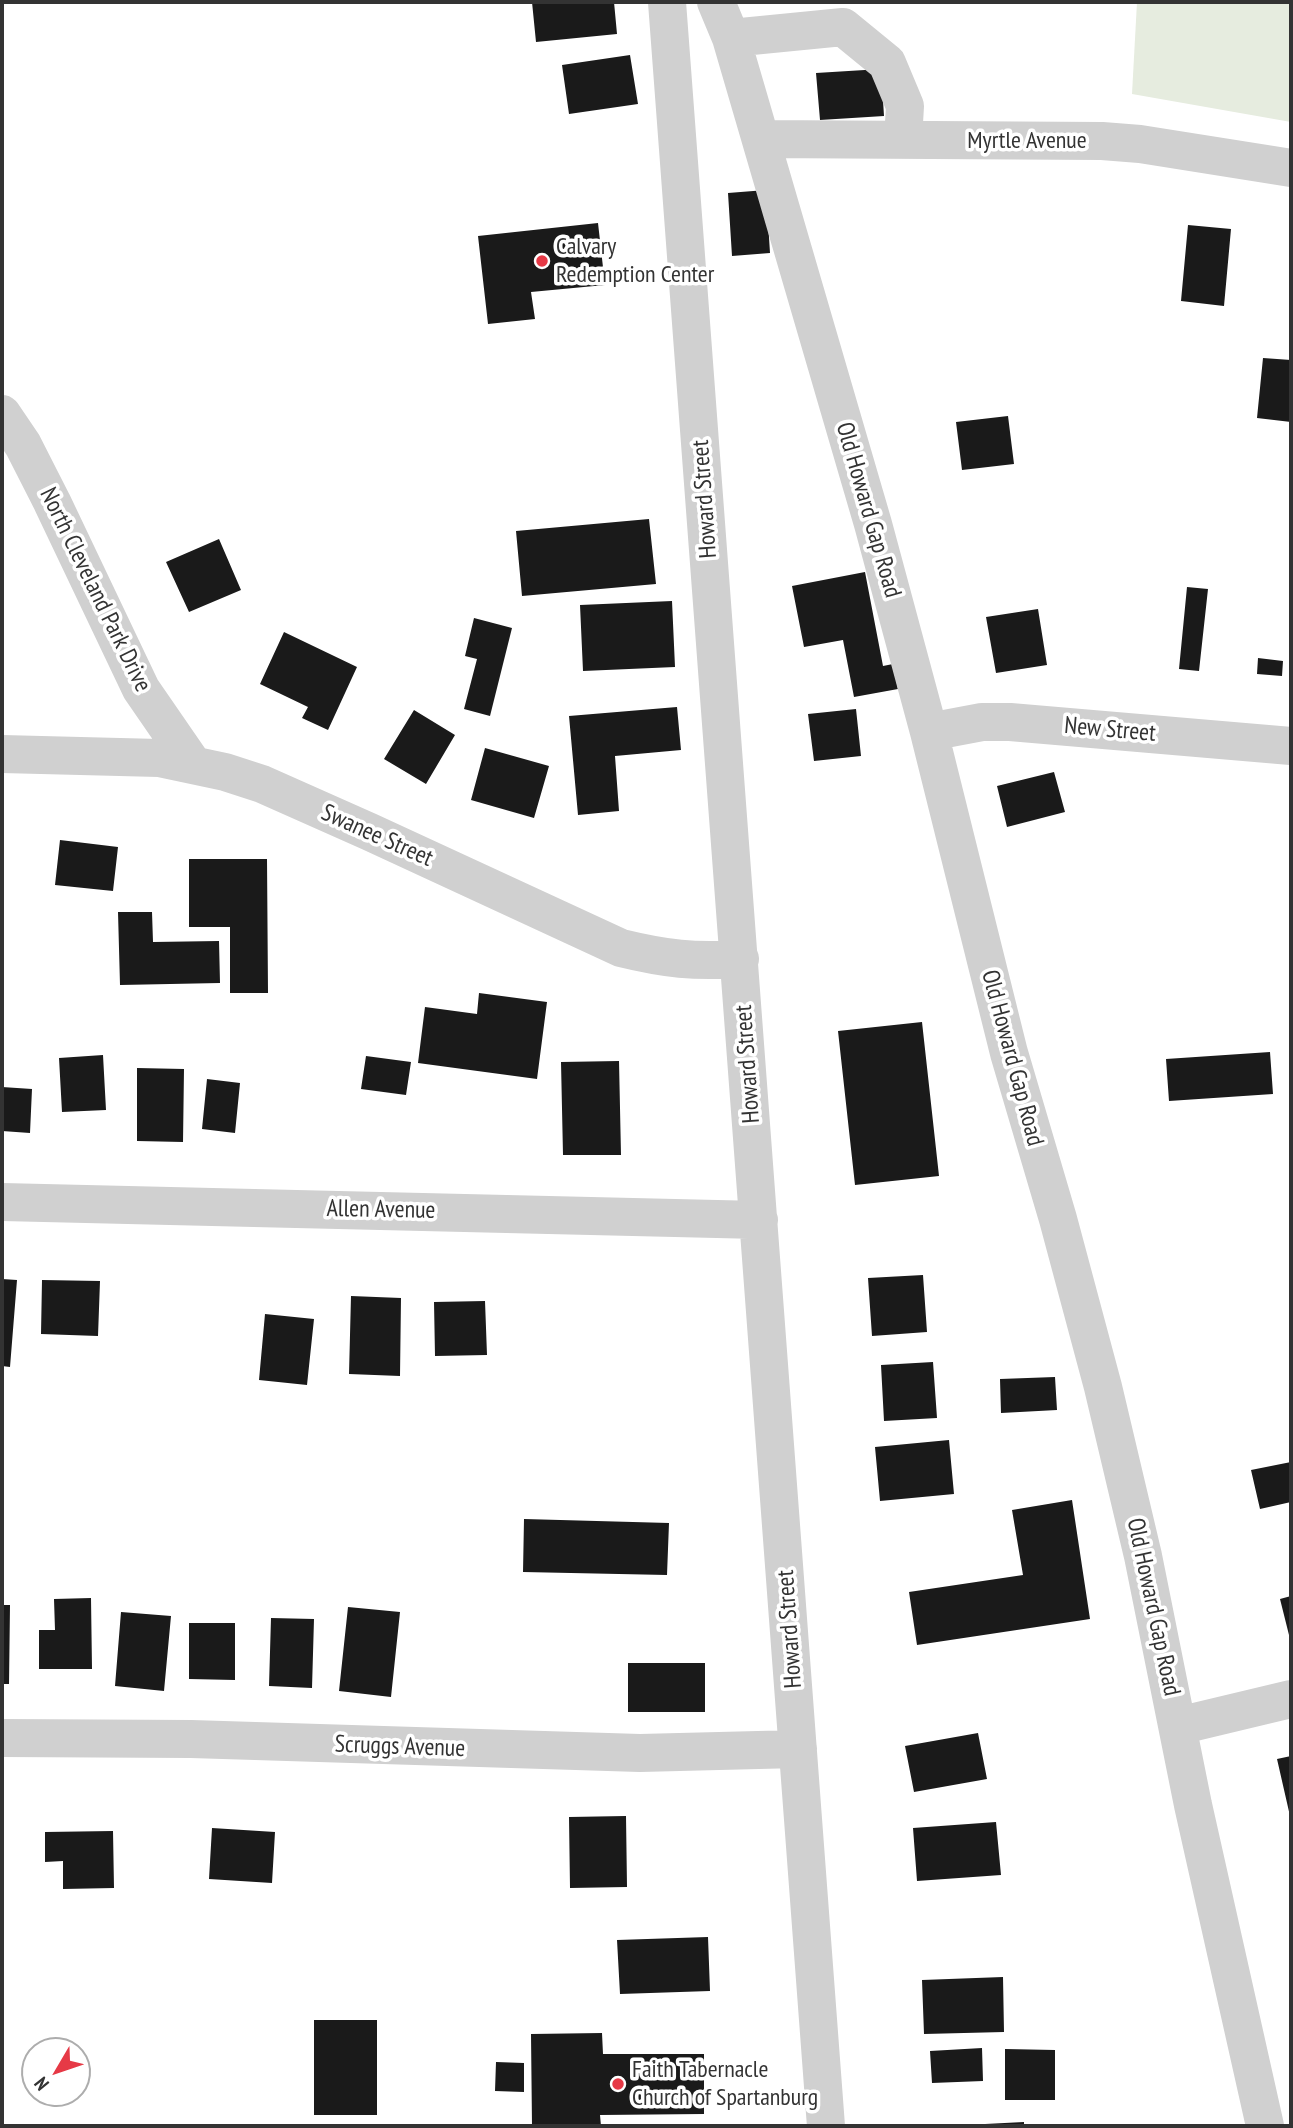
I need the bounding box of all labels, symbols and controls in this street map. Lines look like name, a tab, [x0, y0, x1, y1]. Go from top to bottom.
street label: Myrtle Avenue	[967, 127, 1087, 155]
place label: Calvary Redemption Center	[556, 233, 714, 289]
marker: Calvary Redemption Center	[534, 253, 550, 269]
street label: Old Howard Gap Road	[829, 419, 907, 601]
street label: Howard Street	[687, 439, 723, 559]
street label: North Cleveland Park Drive	[33, 483, 157, 697]
street label: New Street	[1063, 712, 1157, 748]
street label: Swanee Street	[317, 799, 437, 873]
street label: Old Howard Gap Road	[975, 967, 1049, 1149]
street label: Howard Street	[730, 1004, 766, 1124]
street label: Allen Avenue	[326, 1195, 436, 1225]
street label: Old Howard Gap Road	[1120, 1516, 1186, 1698]
street label: Howard Street	[772, 1569, 808, 1689]
street label: Scruggs Avenue	[334, 1730, 466, 1764]
north arrow	[21, 2037, 91, 2107]
place label: Faith Tabernacle Church of Spartanburg	[632, 2056, 818, 2112]
text: N	[29, 2072, 54, 2096]
marker: Faith Tabernacle Church of Spartanburg	[610, 2076, 626, 2092]

